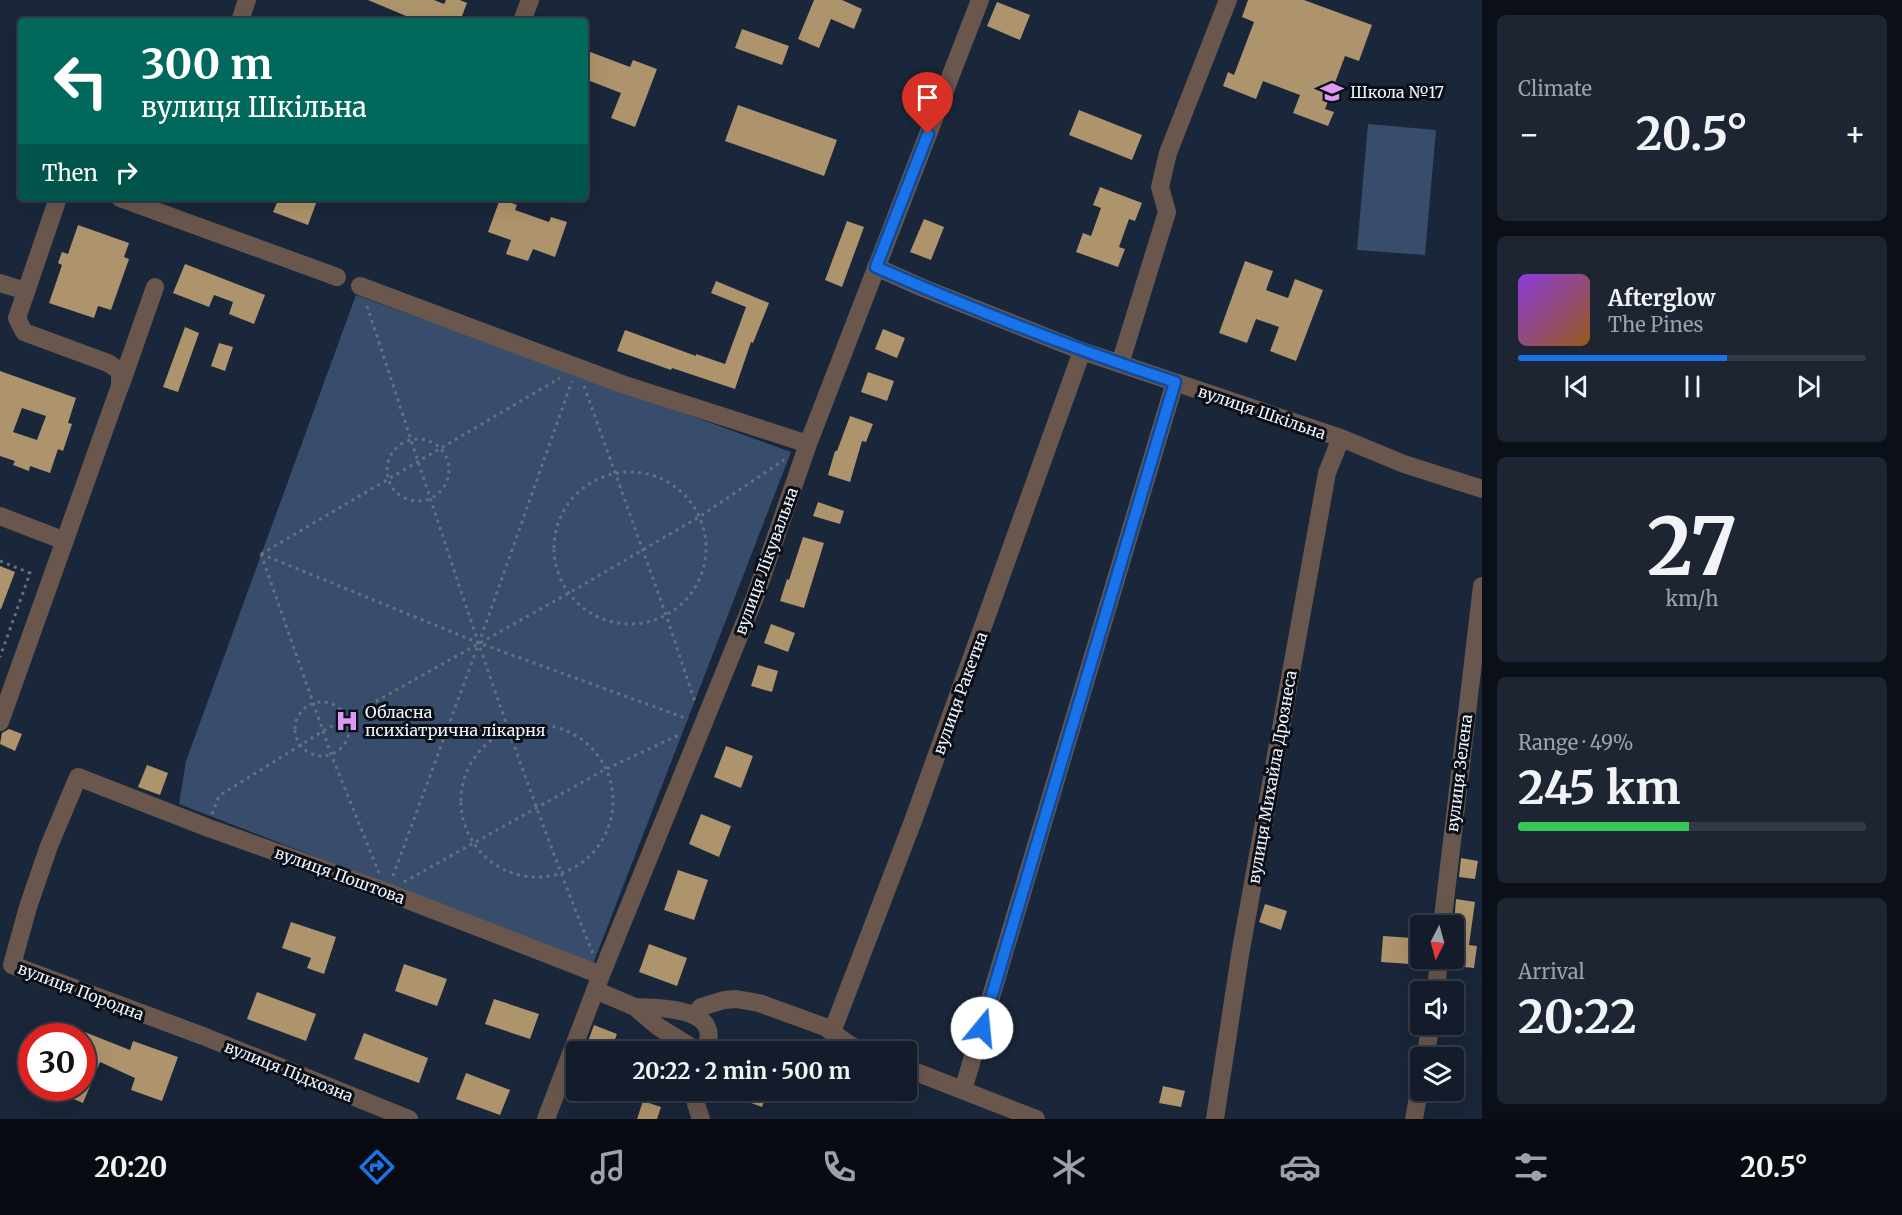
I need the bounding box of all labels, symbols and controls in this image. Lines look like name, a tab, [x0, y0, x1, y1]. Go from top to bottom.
text: 300 m	[141, 38, 273, 90]
icon: left	[42, 42, 120, 120]
pin	[902, 72, 953, 134]
text: Climate	[1518, 76, 1592, 101]
school or university icon: Школа №17	[1319, 79, 1345, 105]
icon: arrive	[911, 81, 944, 114]
place label: Школа №17	[1350, 82, 1444, 102]
text: вулиця Шкільна	[141, 90, 367, 124]
text: 20.5°	[1636, 106, 1748, 162]
text: −	[1518, 114, 1540, 155]
text: +	[1844, 114, 1866, 155]
icon: right	[110, 156, 143, 189]
text: Then	[42, 159, 98, 187]
text: Afterglow	[1608, 284, 1715, 312]
text: The Pines	[1608, 312, 1703, 337]
icon: previous	[1560, 370, 1593, 403]
icon: pause	[1676, 370, 1709, 403]
icon: next	[1792, 370, 1825, 403]
street label: вулиця Шкільна	[1195, 381, 1329, 443]
street label: вулиця Лікувальна	[730, 484, 802, 637]
text: 27	[1647, 498, 1737, 596]
text: km/h	[1666, 586, 1718, 611]
street label: вулиця Ракетна	[929, 628, 992, 757]
street label: вулиця Михайла Дрознеса	[1243, 668, 1301, 885]
place label: Обласна психіатрична лікарня	[365, 702, 545, 740]
hospital icon: Обласна психіатрична лікарня	[334, 708, 360, 734]
street label: вулиця Зелена	[1442, 713, 1476, 833]
text: Range · 49%	[1518, 730, 1634, 755]
text: 245 km	[1518, 760, 1680, 816]
street label: вулиця Поштова	[272, 842, 408, 908]
north arrow	[1410, 915, 1464, 969]
map controls	[1410, 915, 1464, 1101]
street label: вулиця Породна	[15, 958, 147, 1024]
text: Arrival	[1518, 959, 1585, 984]
button: sound	[1410, 981, 1464, 1035]
text: 20:22	[1518, 989, 1637, 1045]
position arrow	[950, 996, 1014, 1060]
speed limit sign: 30	[18, 1023, 96, 1101]
street label: вулиця Підхозна	[222, 1036, 357, 1106]
button: layers	[1410, 1047, 1464, 1101]
text: 20:22 · 2 min · 500 m	[632, 1057, 851, 1085]
icon: directions	[356, 1146, 398, 1188]
icon: music	[587, 1146, 629, 1188]
icon: phone	[818, 1146, 860, 1188]
icon: climate	[1048, 1146, 1090, 1188]
icon: car	[1279, 1146, 1321, 1188]
icon: filters	[1510, 1146, 1552, 1188]
text: 20:20	[94, 1150, 167, 1184]
text: 20.5°	[1740, 1150, 1808, 1184]

